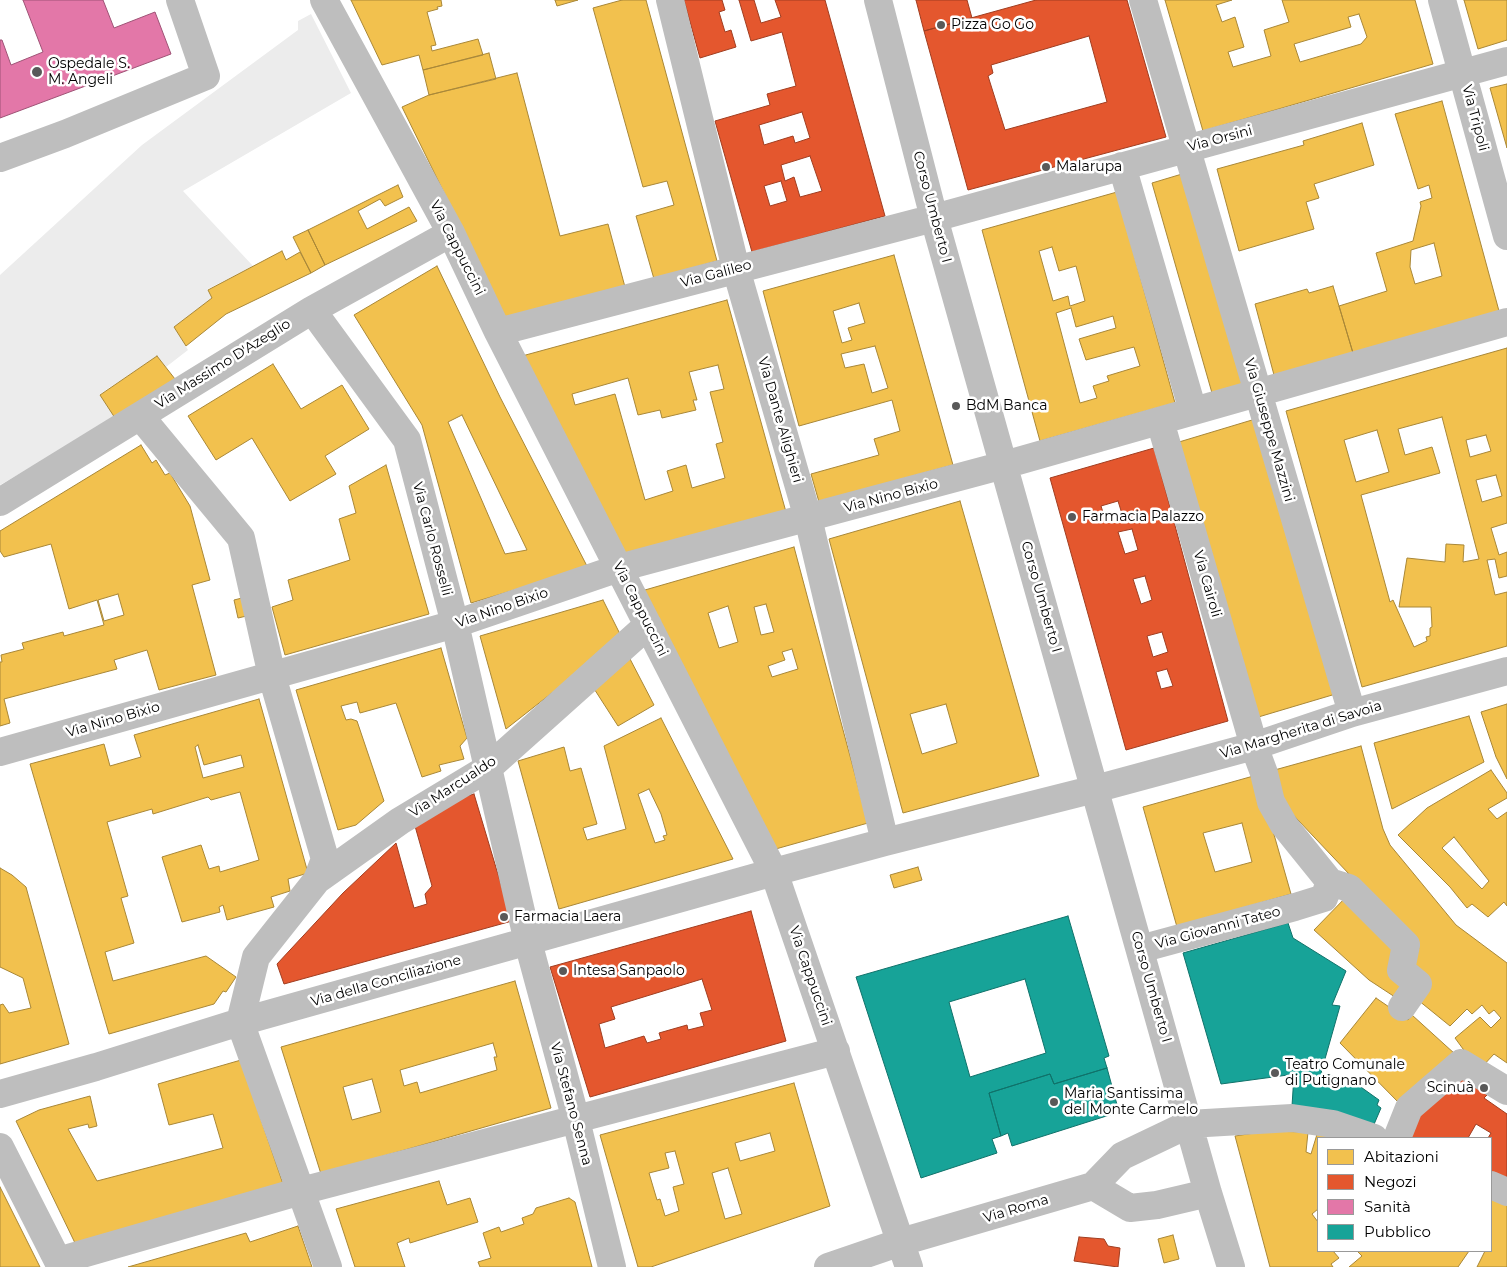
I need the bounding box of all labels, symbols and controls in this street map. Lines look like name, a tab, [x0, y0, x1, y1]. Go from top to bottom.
place label: Pizza Go Go	[951, 17, 1034, 33]
marker: Pizza Go Go	[935, 19, 947, 31]
place label: Ospedale S. M. Angeli	[48, 56, 130, 88]
marker: Ospedale S. M. Angeli	[30, 65, 44, 79]
street label: Via Tripoli	[1458, 83, 1492, 153]
street label: Via Orsini	[1186, 122, 1254, 156]
street label: Corso Umberto I	[909, 149, 955, 265]
place label: Malarupa	[1056, 159, 1122, 175]
marker: Malarupa	[1040, 161, 1052, 173]
street label: Via Cappuccini	[426, 198, 488, 298]
street label: Via Galileo	[679, 256, 753, 292]
street label: Via Massimo D'Azeglio	[152, 315, 294, 413]
street label: Via Dante Alighieri	[754, 355, 806, 485]
street label: Via Giuseppe Mazzini	[1240, 356, 1298, 504]
place label: BdM Banca	[966, 398, 1048, 414]
marker: BdM Banca	[950, 400, 962, 412]
street label: Via Nino Bixio	[842, 475, 940, 517]
street label: Via Carlo Rosselli	[409, 480, 455, 598]
place label: Farmacia Palazzo	[1082, 509, 1204, 525]
marker: Farmacia Palazzo	[1066, 511, 1078, 523]
street label: Corso Umberto I	[1017, 539, 1065, 655]
street label: Via Cairoli	[1189, 549, 1225, 619]
street label: Via Cappuccini	[609, 559, 671, 659]
street label: Via Nino Bixio	[454, 584, 550, 632]
street label: Via Margherita di Savoia	[1218, 697, 1384, 763]
street label: Via Nino Bixio	[64, 699, 162, 741]
street label: Via Marcualdo	[407, 753, 499, 821]
street label: Via Giovanni Tateo	[1154, 903, 1282, 953]
place label: Farmacia Laera	[514, 909, 621, 925]
marker: Farmacia Laera	[498, 911, 510, 923]
street label: Via Cappuccini	[785, 924, 835, 1028]
street label: Corso Umberto I	[1127, 929, 1175, 1045]
street label: Via della Conciliazione	[309, 952, 463, 1010]
place label: Intesa Sanpaolo	[573, 963, 685, 979]
marker: Intesa Sanpaolo	[557, 965, 569, 977]
street label: Via Stefano Senna	[546, 1041, 596, 1167]
place label: Teatro Comunale di Putignano	[1285, 1057, 1405, 1090]
marker: Teatro Comunale di Putignano	[1269, 1067, 1281, 1079]
place label: Scinuà	[1427, 1080, 1474, 1096]
marker: Scinuà	[1478, 1082, 1490, 1094]
place label: Maria Santissima del Monte Carmelo	[1064, 1086, 1198, 1118]
marker: Maria Santissima del Monte Carmelo	[1048, 1096, 1060, 1108]
legend	[1317, 1137, 1492, 1252]
text: Abitazioni	[1364, 1147, 1439, 1166]
text: Negozi	[1364, 1172, 1417, 1191]
street label: Via Roma	[981, 1191, 1051, 1227]
text: Sanità	[1364, 1197, 1411, 1216]
text: Pubblico	[1364, 1222, 1431, 1241]

